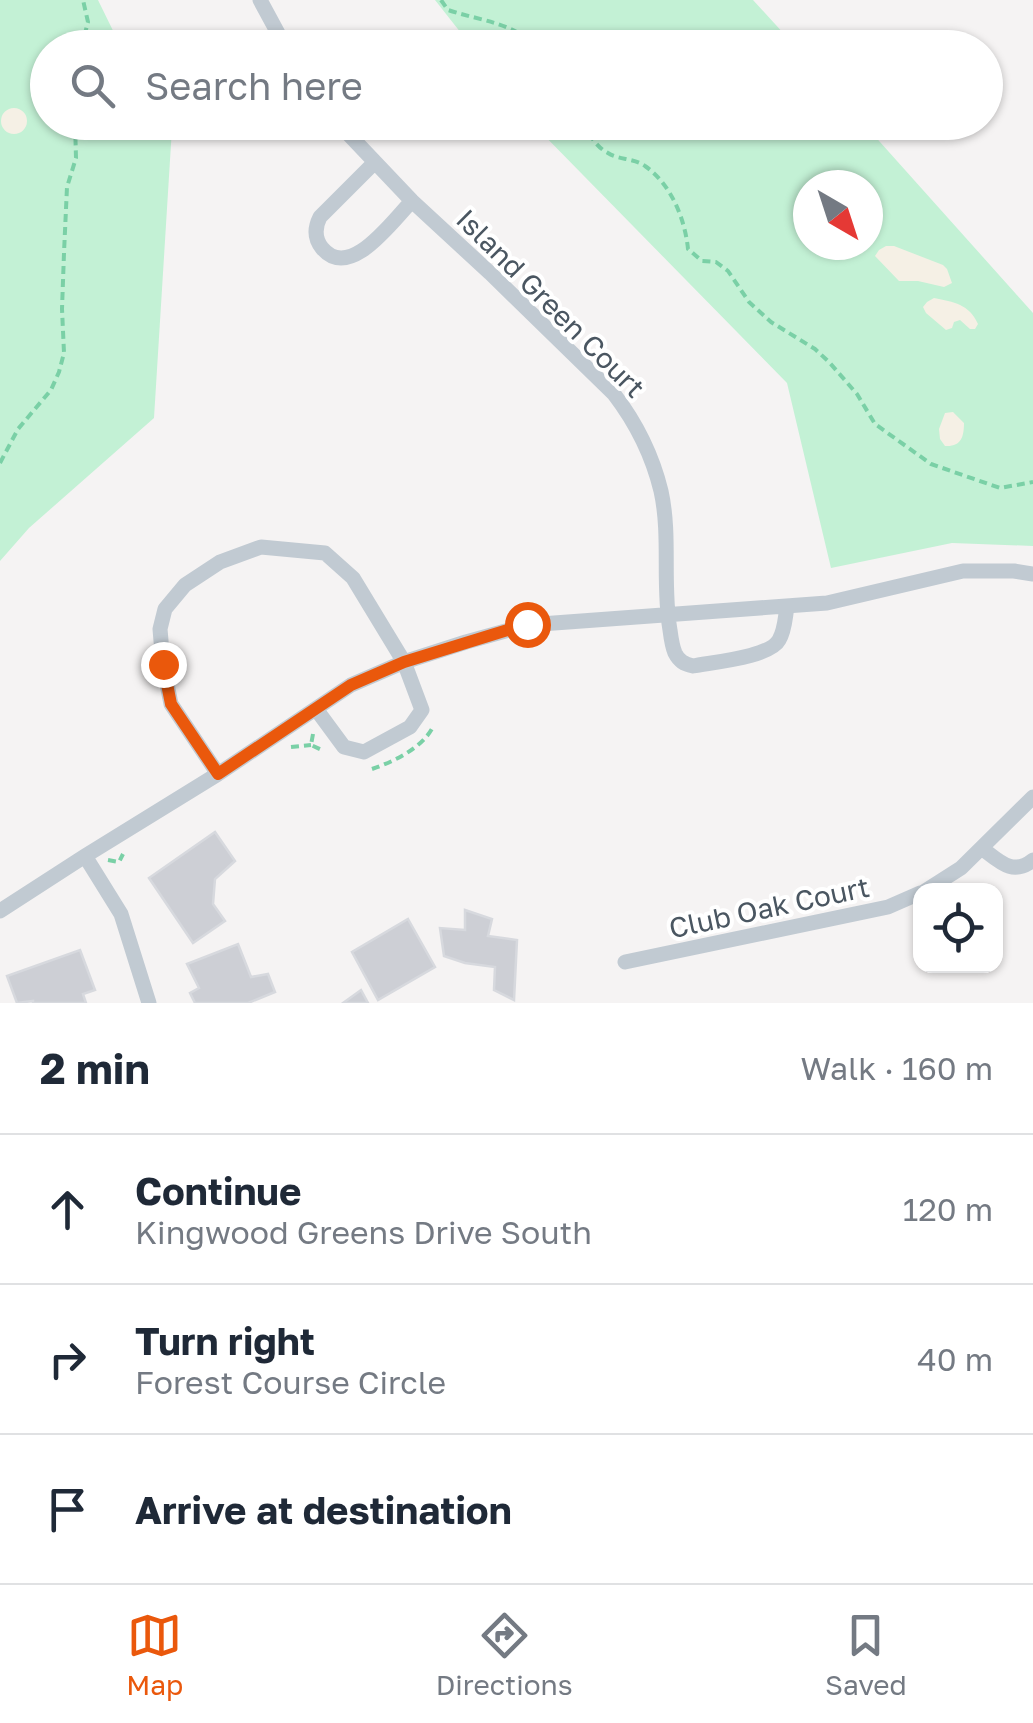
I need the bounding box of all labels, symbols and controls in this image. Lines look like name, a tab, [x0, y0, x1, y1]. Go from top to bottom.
search box	[30, 30, 1003, 140]
icon: search	[65, 58, 120, 113]
text: Search here	[145, 63, 363, 108]
north arrow	[793, 170, 883, 260]
street label: Island Green Court	[450, 202, 652, 404]
route start	[505, 602, 551, 648]
route end	[141, 642, 187, 688]
street label: Club Oak Court	[666, 870, 872, 944]
map controls	[913, 883, 1003, 973]
button: locate	[913, 883, 1003, 973]
text: 2 min	[40, 1043, 150, 1093]
text: Walk · 160 m	[801, 1049, 993, 1087]
text: Continue	[135, 1168, 301, 1213]
icon: ahead	[40, 1182, 95, 1237]
text: 120 m	[903, 1190, 993, 1228]
text: Kingwood Greens Drive South	[135, 1213, 592, 1251]
text: Turn right	[135, 1318, 315, 1363]
icon: right	[40, 1332, 95, 1387]
text: 40 m	[917, 1340, 993, 1378]
text: Forest Course Circle	[135, 1363, 446, 1401]
icon: arrive	[40, 1482, 95, 1537]
text: Arrive at destination	[135, 1487, 512, 1532]
tab: Map	[126, 1608, 183, 1701]
tab: Directions	[436, 1608, 573, 1701]
tab: Saved	[825, 1608, 907, 1701]

